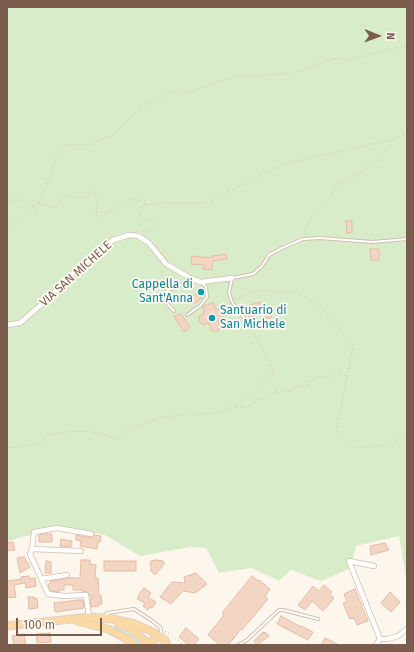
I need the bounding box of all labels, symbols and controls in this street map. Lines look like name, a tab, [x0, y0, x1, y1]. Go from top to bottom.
north arrow	[358, 16, 398, 56]
text: N	[384, 32, 397, 40]
street label: VIA SAN MICHELE	[37, 238, 115, 310]
place label: Cappella di Sant'Anna	[132, 278, 193, 306]
marker: Cappella di Sant'Anna	[196, 287, 206, 297]
place label: Santuario di San Michele	[220, 304, 287, 332]
marker: Santuario di San Michele	[207, 313, 217, 323]
scale bar	[18, 610, 104, 636]
text: 100 m	[23, 618, 55, 632]

